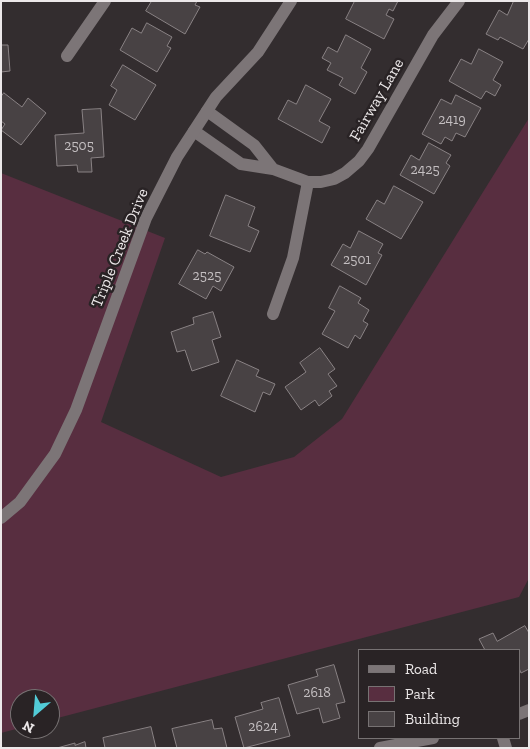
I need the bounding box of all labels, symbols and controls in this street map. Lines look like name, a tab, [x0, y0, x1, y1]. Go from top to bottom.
street label: Fairway Lane	[346, 55, 408, 145]
house number: 2419	[438, 112, 466, 128]
house number: 2505	[64, 138, 94, 154]
house number: 2425	[410, 162, 440, 178]
street label: Triple Creek Drive	[87, 186, 153, 310]
house number: 2501	[343, 252, 371, 268]
house number: 2525	[193, 268, 221, 284]
legend	[358, 649, 520, 739]
text: Road	[405, 660, 437, 678]
house number: 2618	[303, 685, 331, 701]
text: Park	[405, 685, 435, 703]
north arrow	[10, 689, 60, 739]
text: Building	[405, 710, 460, 728]
text: N	[20, 717, 37, 737]
house number: 2624	[248, 719, 278, 735]

